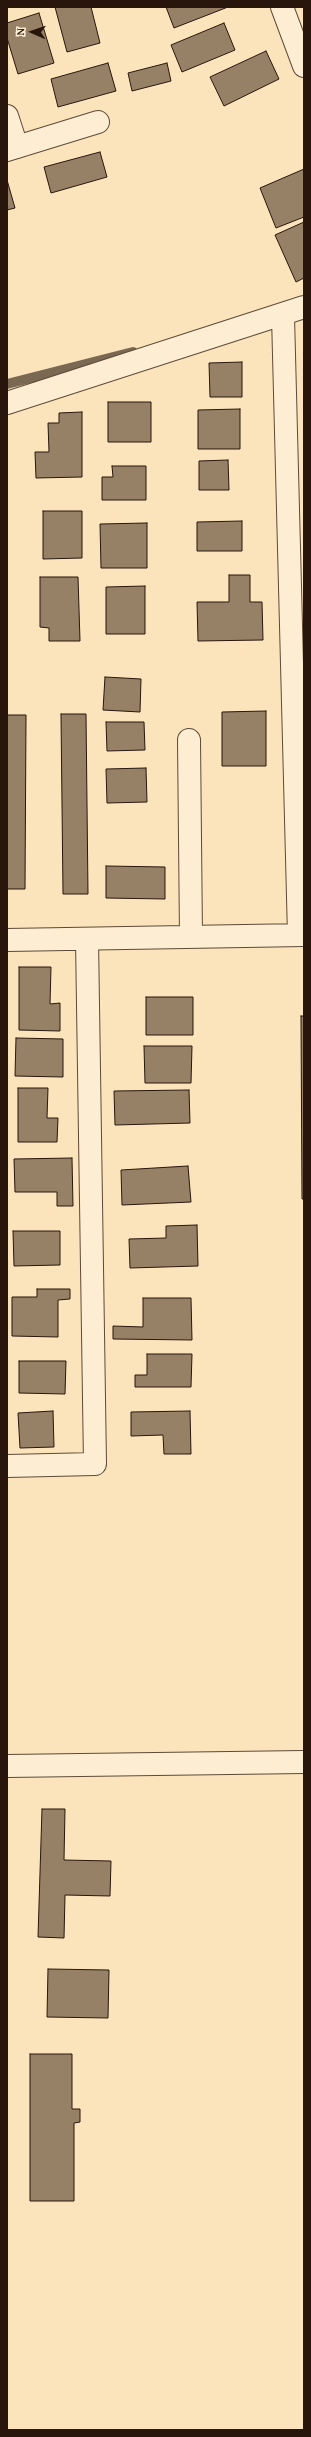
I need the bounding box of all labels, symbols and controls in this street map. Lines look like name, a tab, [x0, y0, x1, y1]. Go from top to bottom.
north arrow	[12, 12, 52, 52]
text: N	[12, 28, 28, 36]

